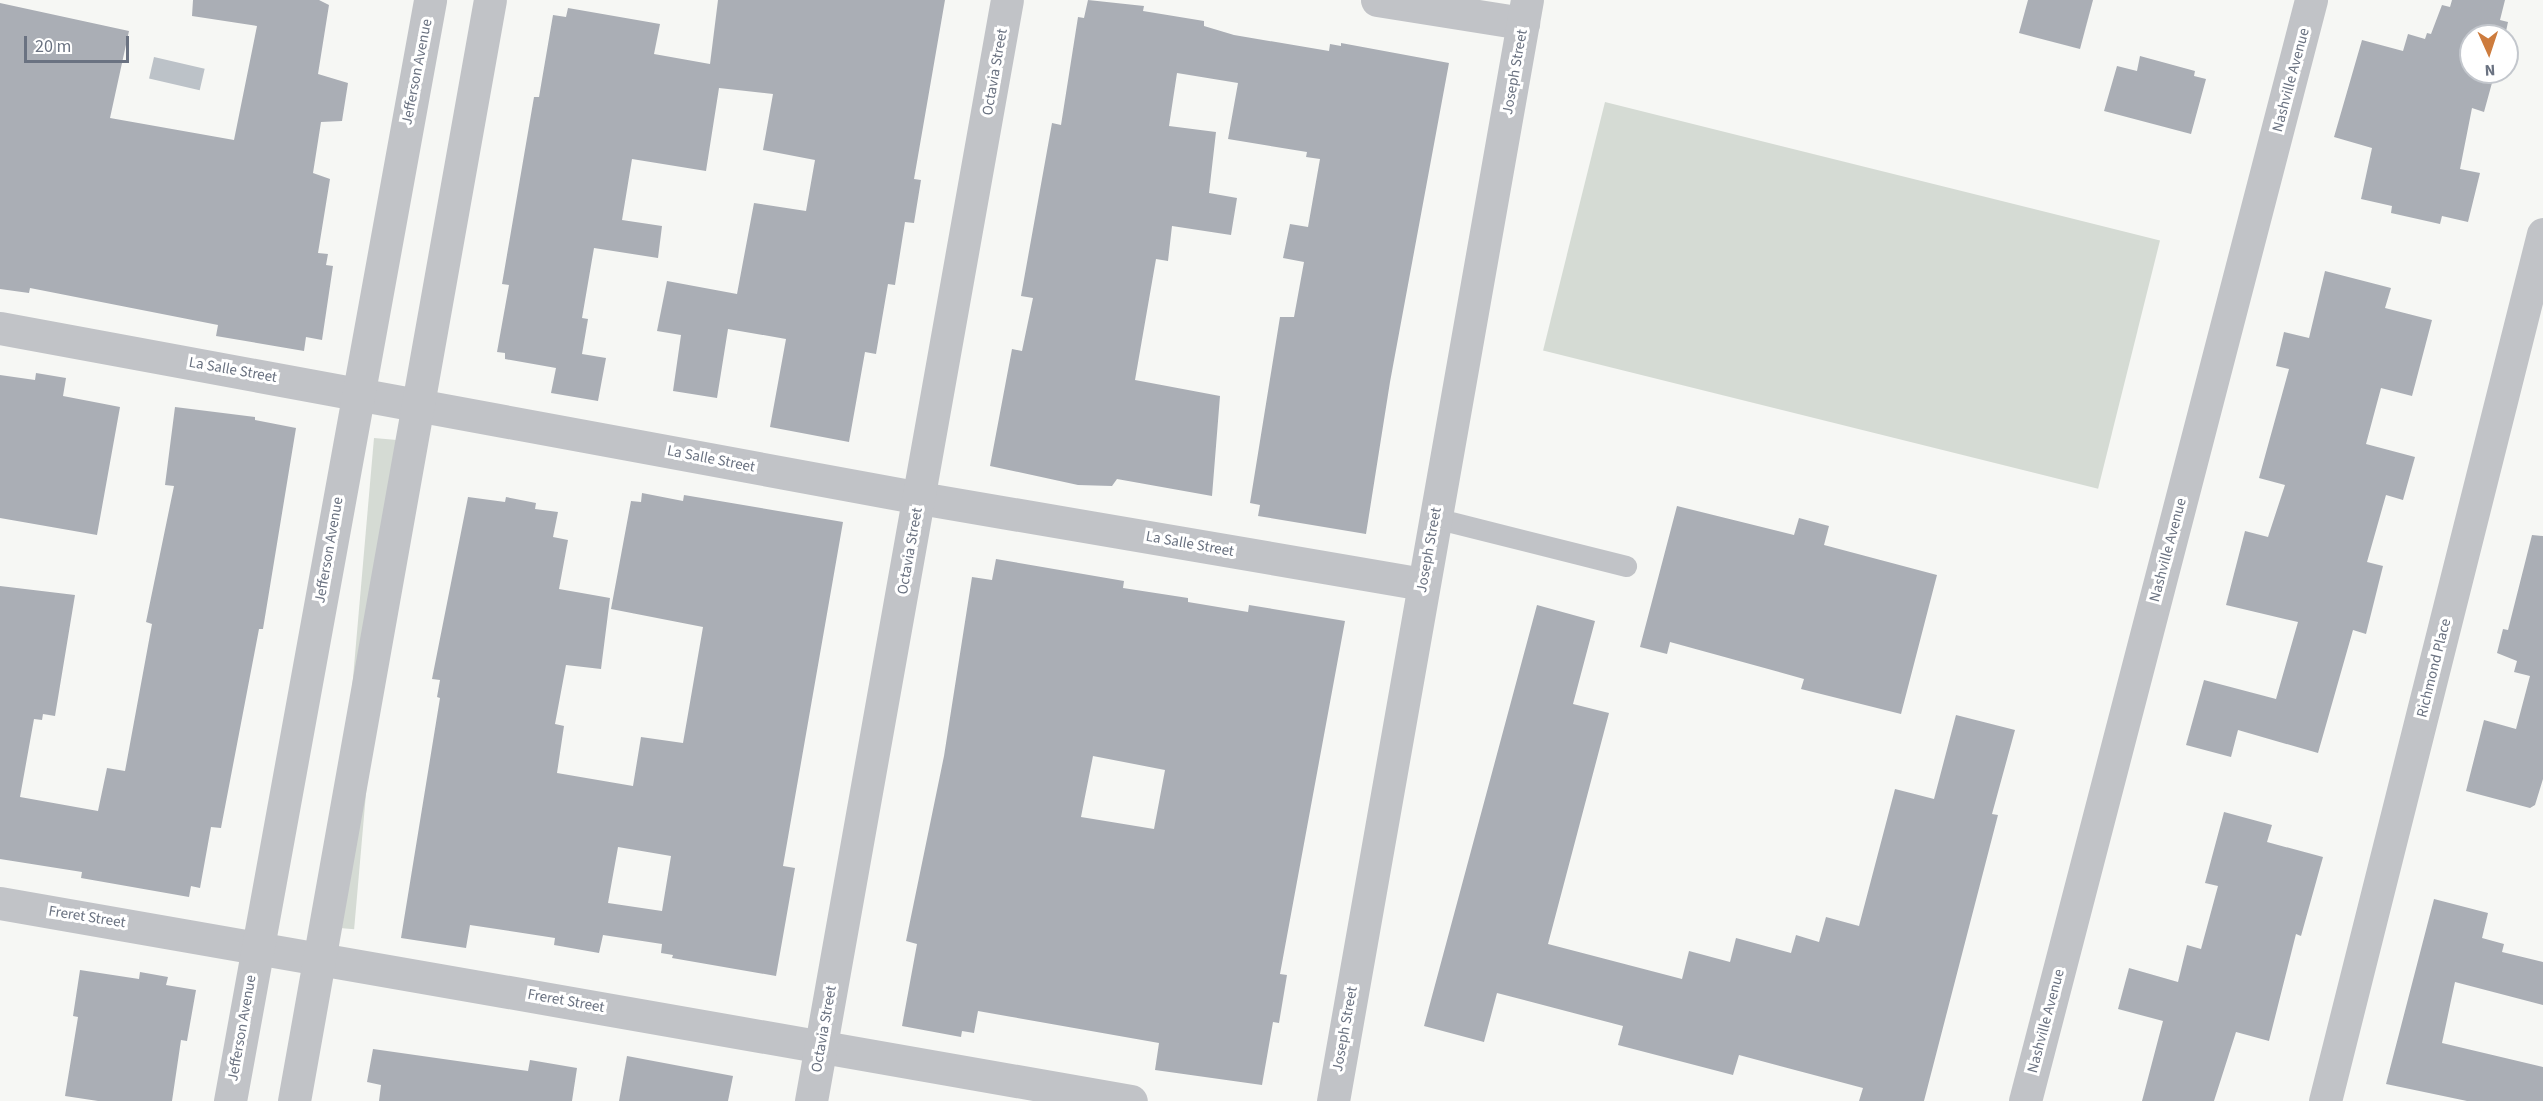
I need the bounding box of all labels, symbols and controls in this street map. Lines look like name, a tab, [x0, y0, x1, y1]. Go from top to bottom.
street label: Jefferson Avenue	[398, 18, 436, 126]
scale bar	[27, 24, 132, 62]
north arrow	[2459, 24, 2519, 84]
street label: Nashville Avenue	[2268, 26, 2314, 134]
street label: Octavia Street	[979, 27, 1011, 117]
street label: Joseph Street	[1499, 28, 1531, 116]
text: 20 m	[35, 34, 71, 59]
text: N	[2484, 59, 2496, 81]
street label: La Salle Street	[188, 353, 278, 387]
street label: La Salle Street	[666, 442, 756, 476]
street label: Jefferson Avenue	[311, 495, 347, 605]
street label: Nashville Avenue	[2145, 496, 2191, 604]
street label: Octavia Street	[894, 506, 926, 596]
street label: Joseph Street	[1413, 506, 1445, 594]
street label: La Salle Street	[1145, 527, 1235, 561]
street label: Richmond Place	[2413, 617, 2455, 719]
street label: Freret Street	[47, 902, 127, 932]
street label: Nashville Avenue	[2023, 967, 2069, 1075]
street label: Jefferson Avenue	[224, 973, 260, 1083]
street label: Octavia Street	[808, 984, 840, 1074]
street label: Freret Street	[526, 985, 606, 1017]
street label: Joseph Street	[1329, 985, 1361, 1073]

